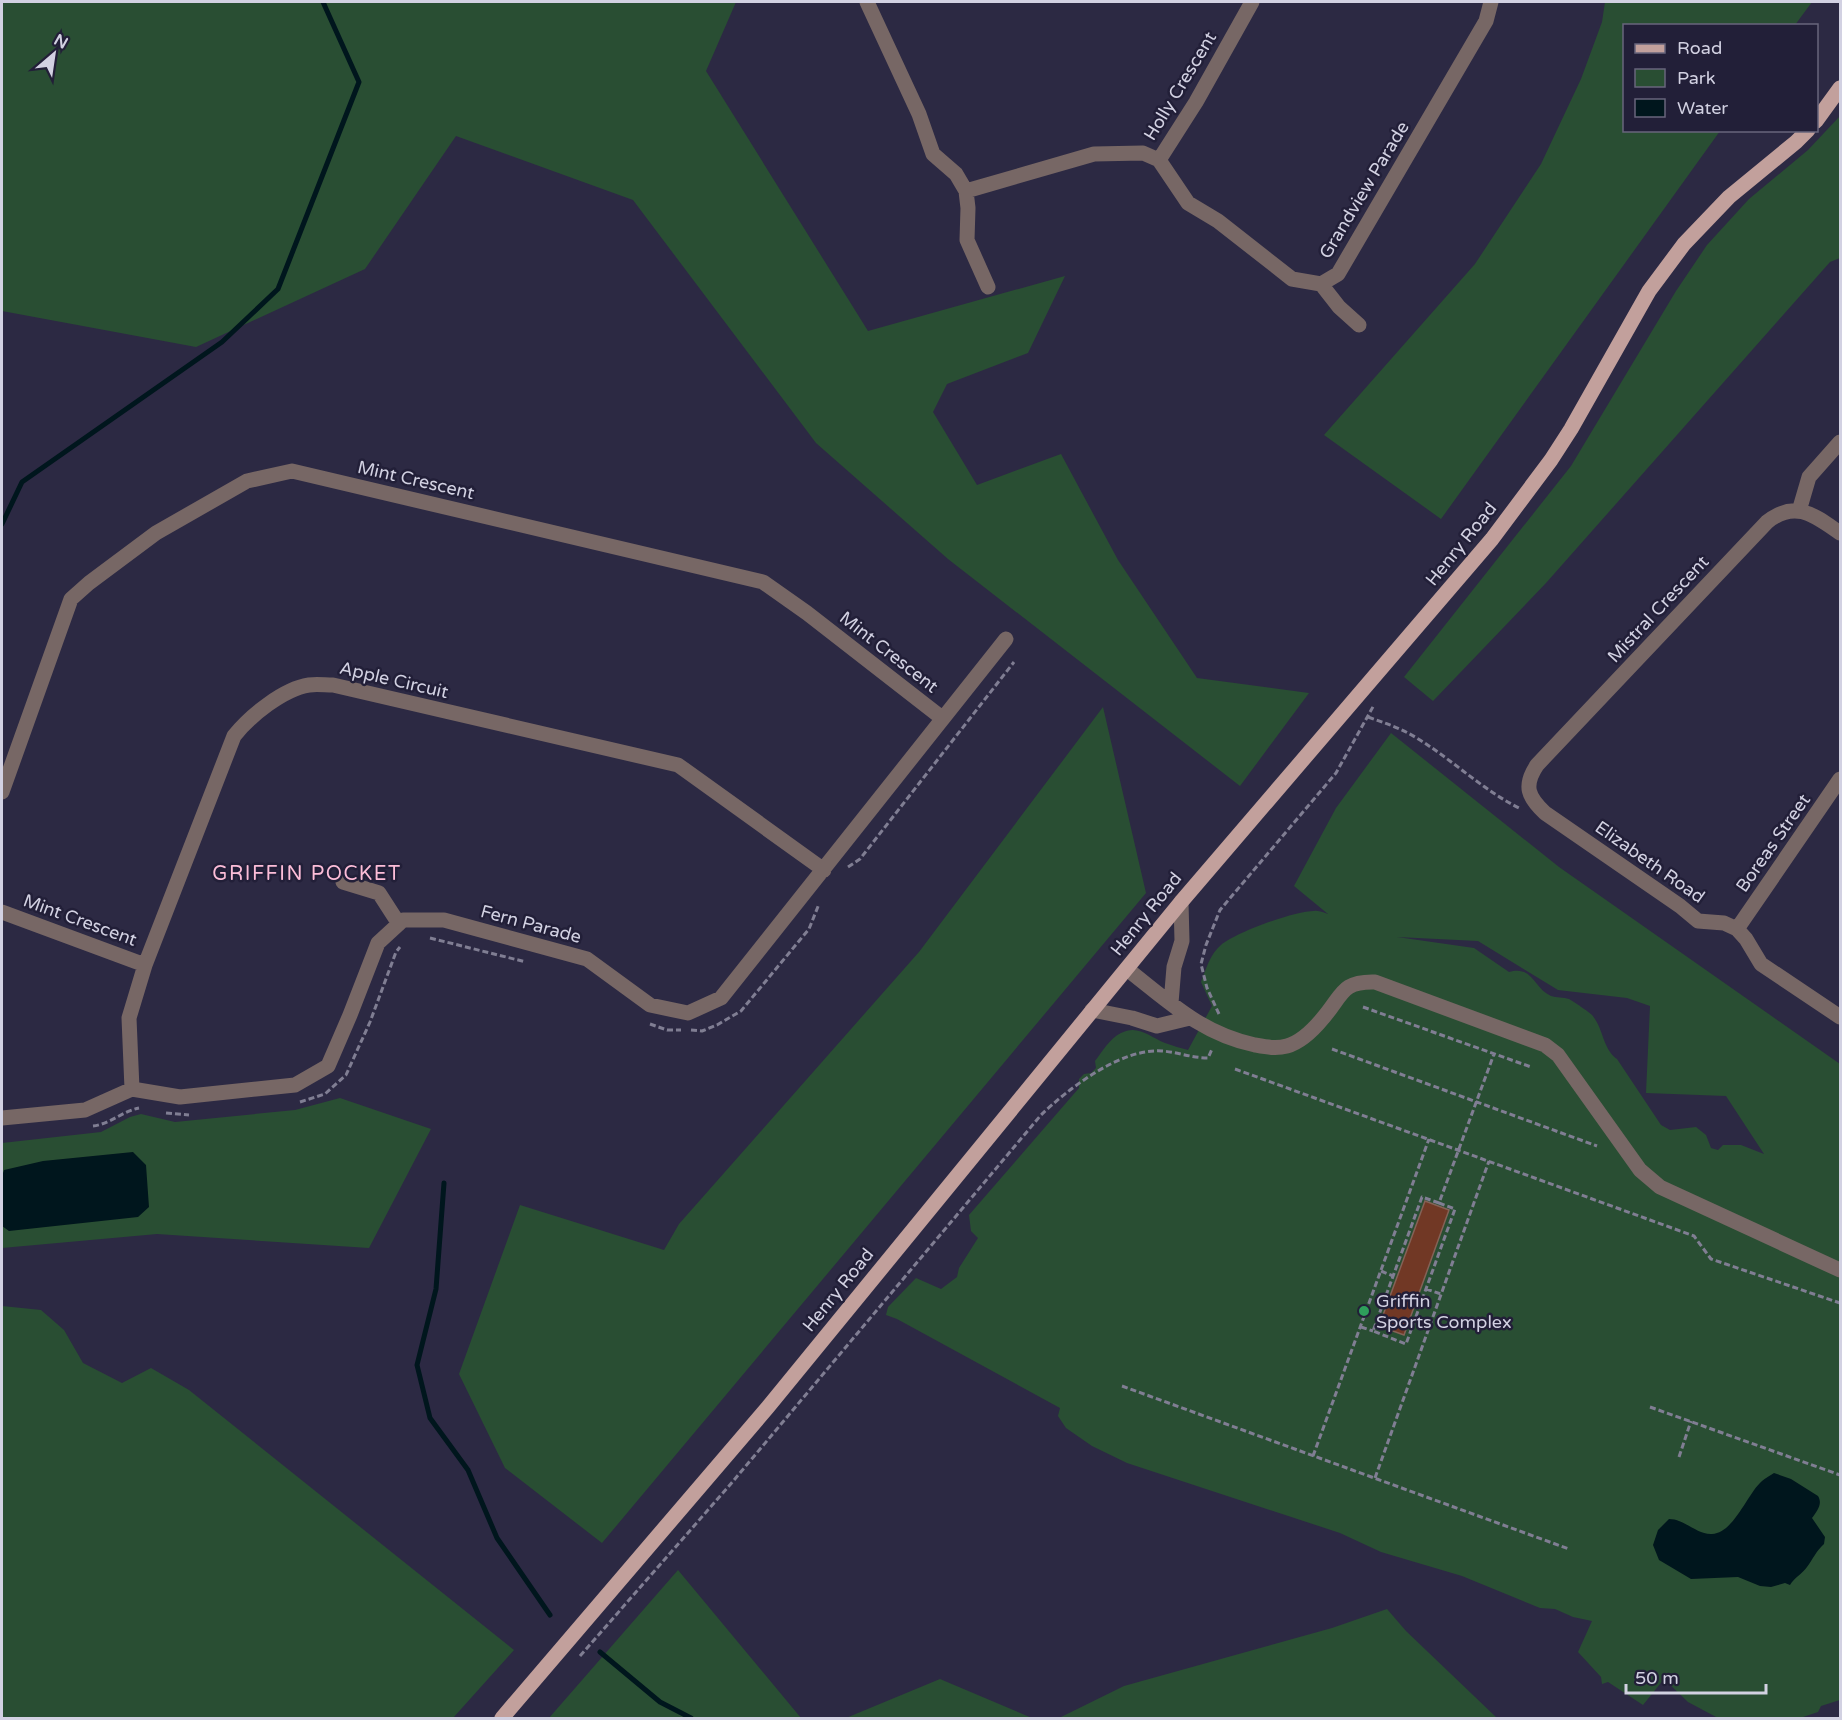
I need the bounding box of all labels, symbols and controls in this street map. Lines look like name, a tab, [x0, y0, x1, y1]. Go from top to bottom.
north arrow	[24, 24, 84, 84]
legend	[1623, 24, 1818, 132]
street label: Holly Crescent	[1139, 28, 1221, 144]
text: N	[50, 30, 71, 54]
text: Road	[1677, 37, 1722, 59]
text: Park	[1677, 67, 1716, 89]
text: Water	[1677, 97, 1728, 119]
street label: Grandview Parade	[1314, 117, 1414, 263]
street label: Mint Crescent	[355, 456, 477, 504]
street label: Henry Road	[1421, 498, 1501, 590]
street label: Mistral Crescent	[1603, 551, 1713, 667]
street label: Mint Crescent	[835, 607, 943, 697]
street label: Apple Circuit	[337, 657, 451, 703]
street label: Boreas Street	[1731, 789, 1815, 896]
street label: Elizabeth Road	[1591, 816, 1709, 908]
district label: GRIFFIN POCKET	[212, 862, 402, 886]
street label: Henry Road	[1106, 868, 1186, 960]
street label: Mint Crescent	[20, 889, 140, 951]
street label: Fern Parade	[478, 900, 584, 948]
street label: Henry Road	[798, 1244, 878, 1336]
place label: Griffin Sports Complex	[1376, 1290, 1512, 1333]
marker: Griffin Sports Complex	[1357, 1304, 1371, 1318]
scale bar	[1626, 1657, 1766, 1695]
text: 50 m	[1635, 1667, 1679, 1689]

